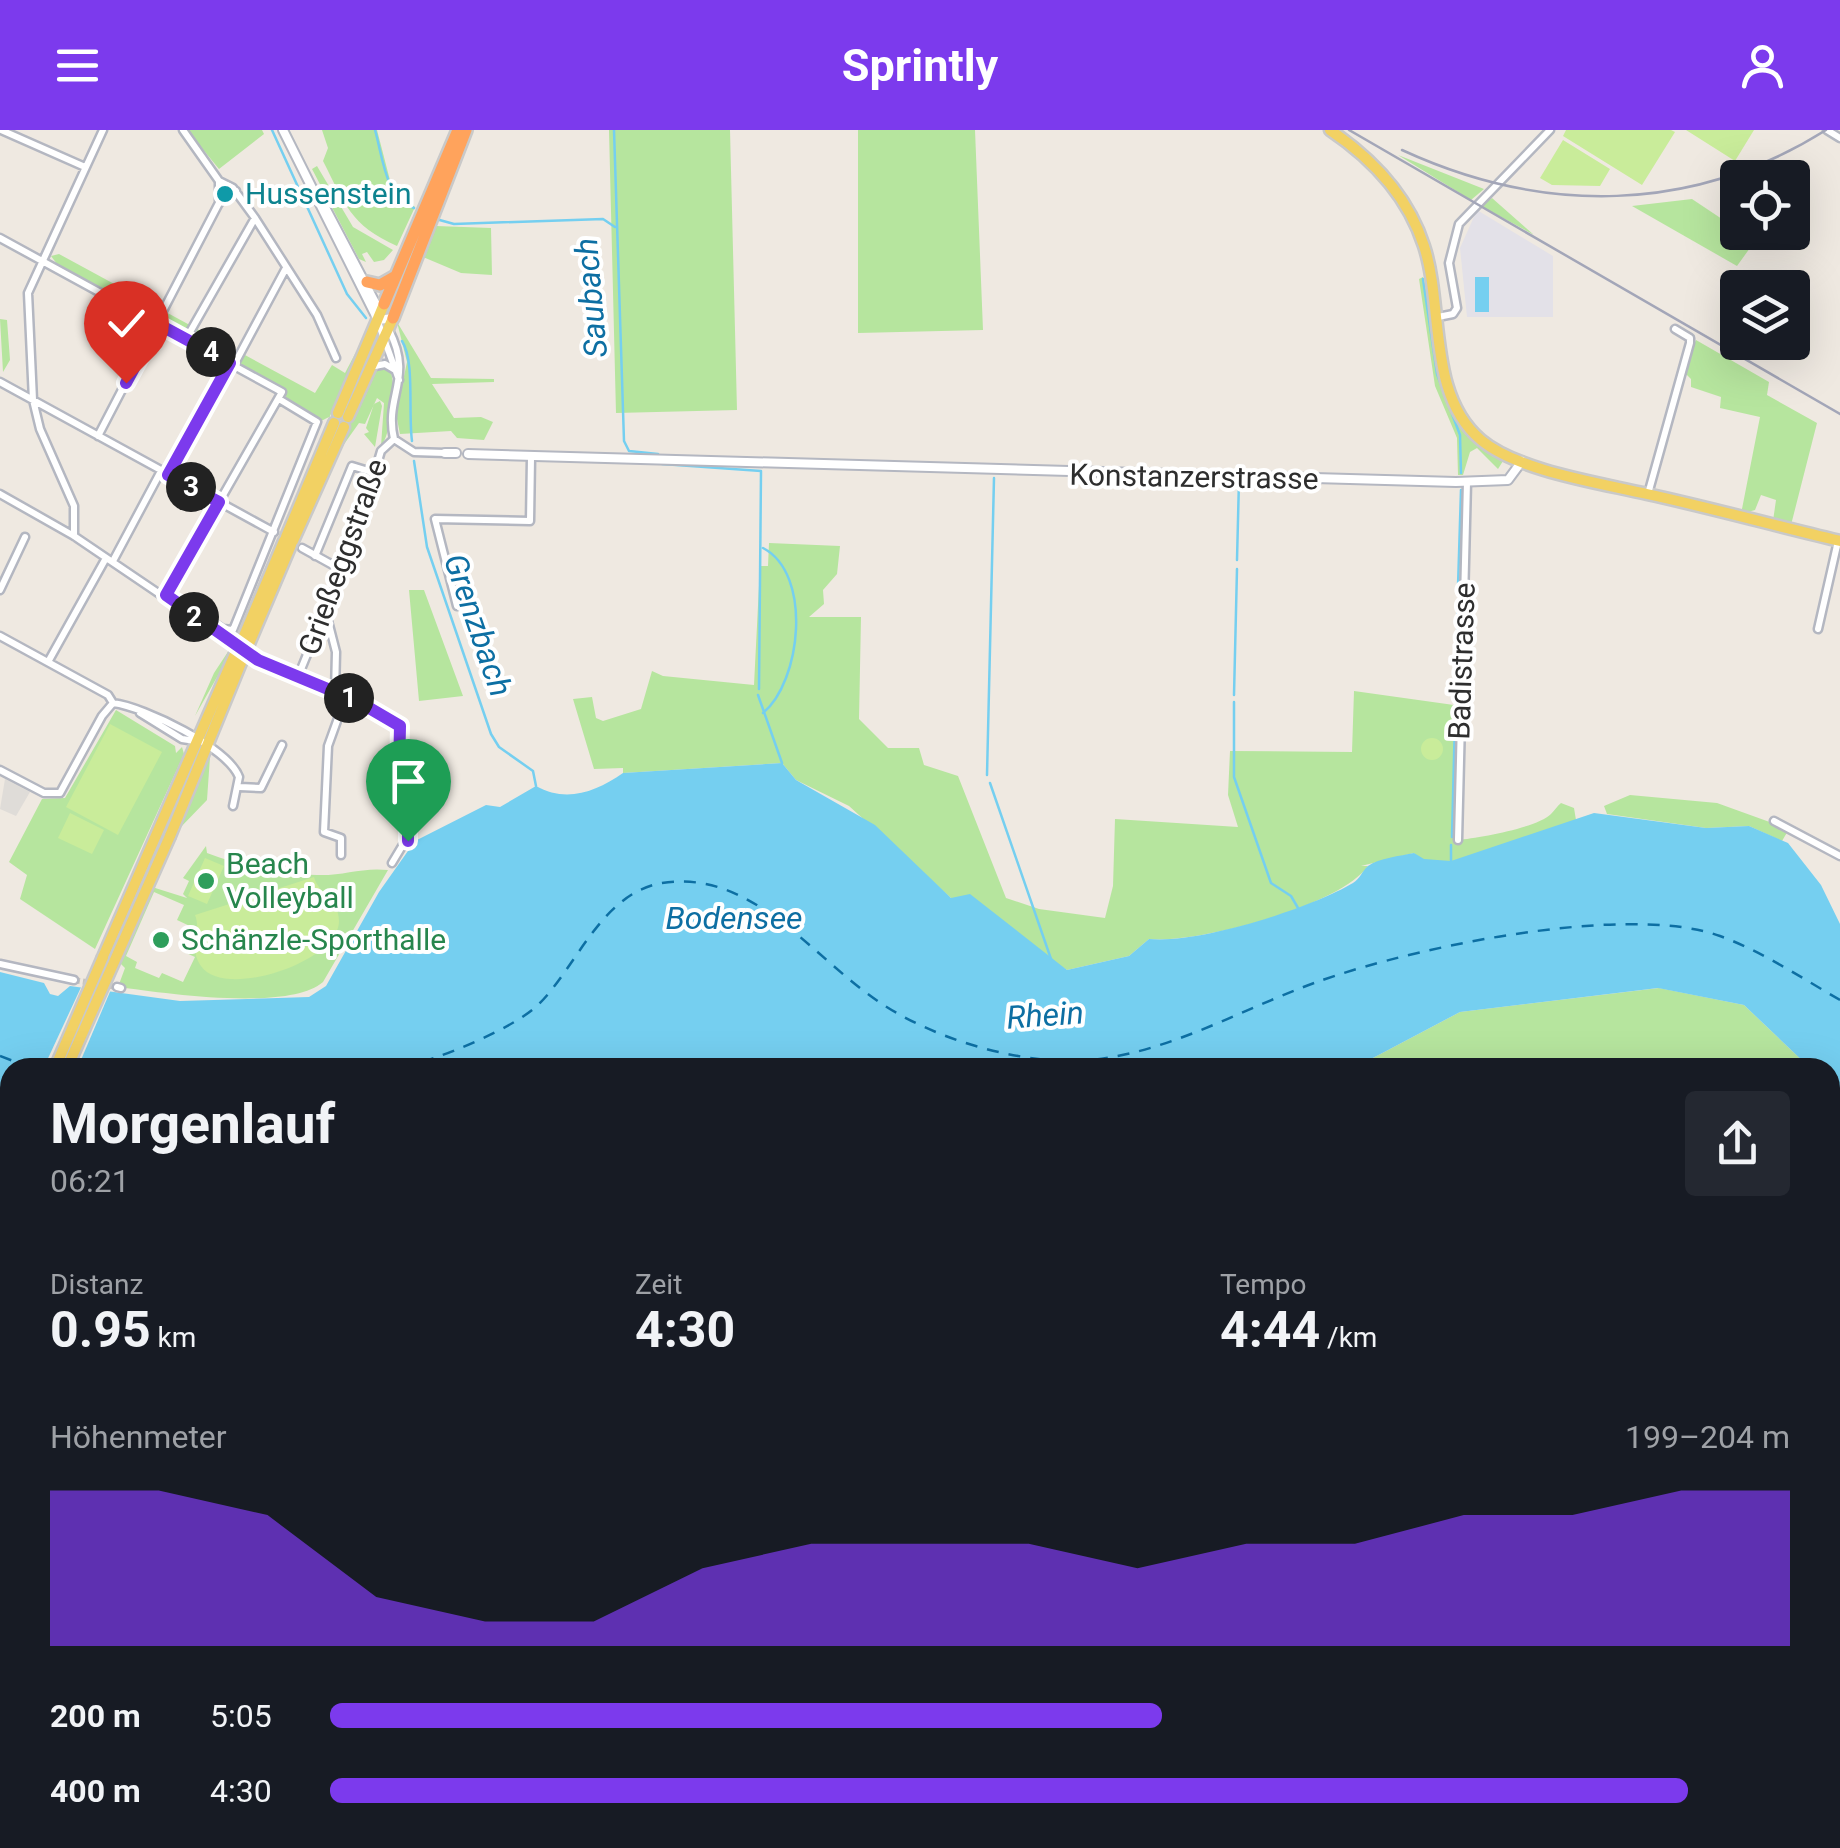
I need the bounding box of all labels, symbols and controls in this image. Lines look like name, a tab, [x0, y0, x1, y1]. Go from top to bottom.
icon: menu	[50, 38, 105, 93]
icon: person	[1735, 38, 1790, 93]
text: Sprintly	[842, 39, 998, 92]
map controls	[1720, 160, 1810, 360]
button: locate	[1720, 160, 1810, 250]
place label: Hussenstein	[245, 176, 411, 211]
marker: Hussenstein	[214, 183, 236, 205]
water label: Saubach	[567, 237, 615, 359]
button: layers	[1720, 270, 1810, 360]
pin	[84, 281, 169, 384]
icon: check	[99, 296, 154, 351]
pin: 4	[186, 327, 236, 377]
text: 4	[203, 335, 219, 368]
street label: Grießeggstraße	[291, 454, 394, 660]
street label: Konstanzerstrasse	[1069, 457, 1319, 496]
pin: 3	[166, 462, 216, 512]
text: 3	[183, 470, 199, 503]
water label: Grenzbach	[436, 549, 520, 701]
street label: Badistrasse	[1441, 582, 1482, 740]
pin: 2	[169, 592, 219, 642]
text: 2	[186, 600, 202, 633]
pin: 1	[324, 673, 374, 723]
text: 1	[341, 681, 357, 714]
pin	[366, 739, 451, 842]
icon: arrive	[381, 754, 436, 809]
place label: Beach Volleyball	[226, 846, 354, 915]
marker: Beach Volleyball	[195, 870, 217, 892]
water label: Bodensee	[665, 899, 803, 937]
place label: Schänzle-Sporthalle	[181, 922, 446, 957]
marker: Schänzle-Sporthalle	[150, 929, 172, 951]
water label: Rhein	[1005, 993, 1085, 1037]
button: share	[1685, 1091, 1790, 1196]
text: Morgenlauf	[50, 1092, 335, 1156]
text: 06:21	[50, 1162, 130, 1200]
text: Distanz	[50, 1268, 143, 1301]
text: Zeit	[635, 1268, 682, 1301]
text: Tempo	[1220, 1268, 1306, 1301]
text: 0.95	[50, 1301, 151, 1359]
text: 4:30	[635, 1301, 735, 1359]
text: 4:44	[1220, 1301, 1320, 1359]
text: km	[151, 1321, 196, 1354]
text: /km	[1320, 1321, 1377, 1354]
text: Höhenmeter	[50, 1418, 227, 1456]
text: 199–204 m	[1625, 1418, 1790, 1456]
text: 200 m	[50, 1697, 141, 1735]
text: 5:05	[210, 1697, 272, 1735]
text: 400 m	[50, 1772, 141, 1810]
text: 4:30	[210, 1772, 272, 1810]

